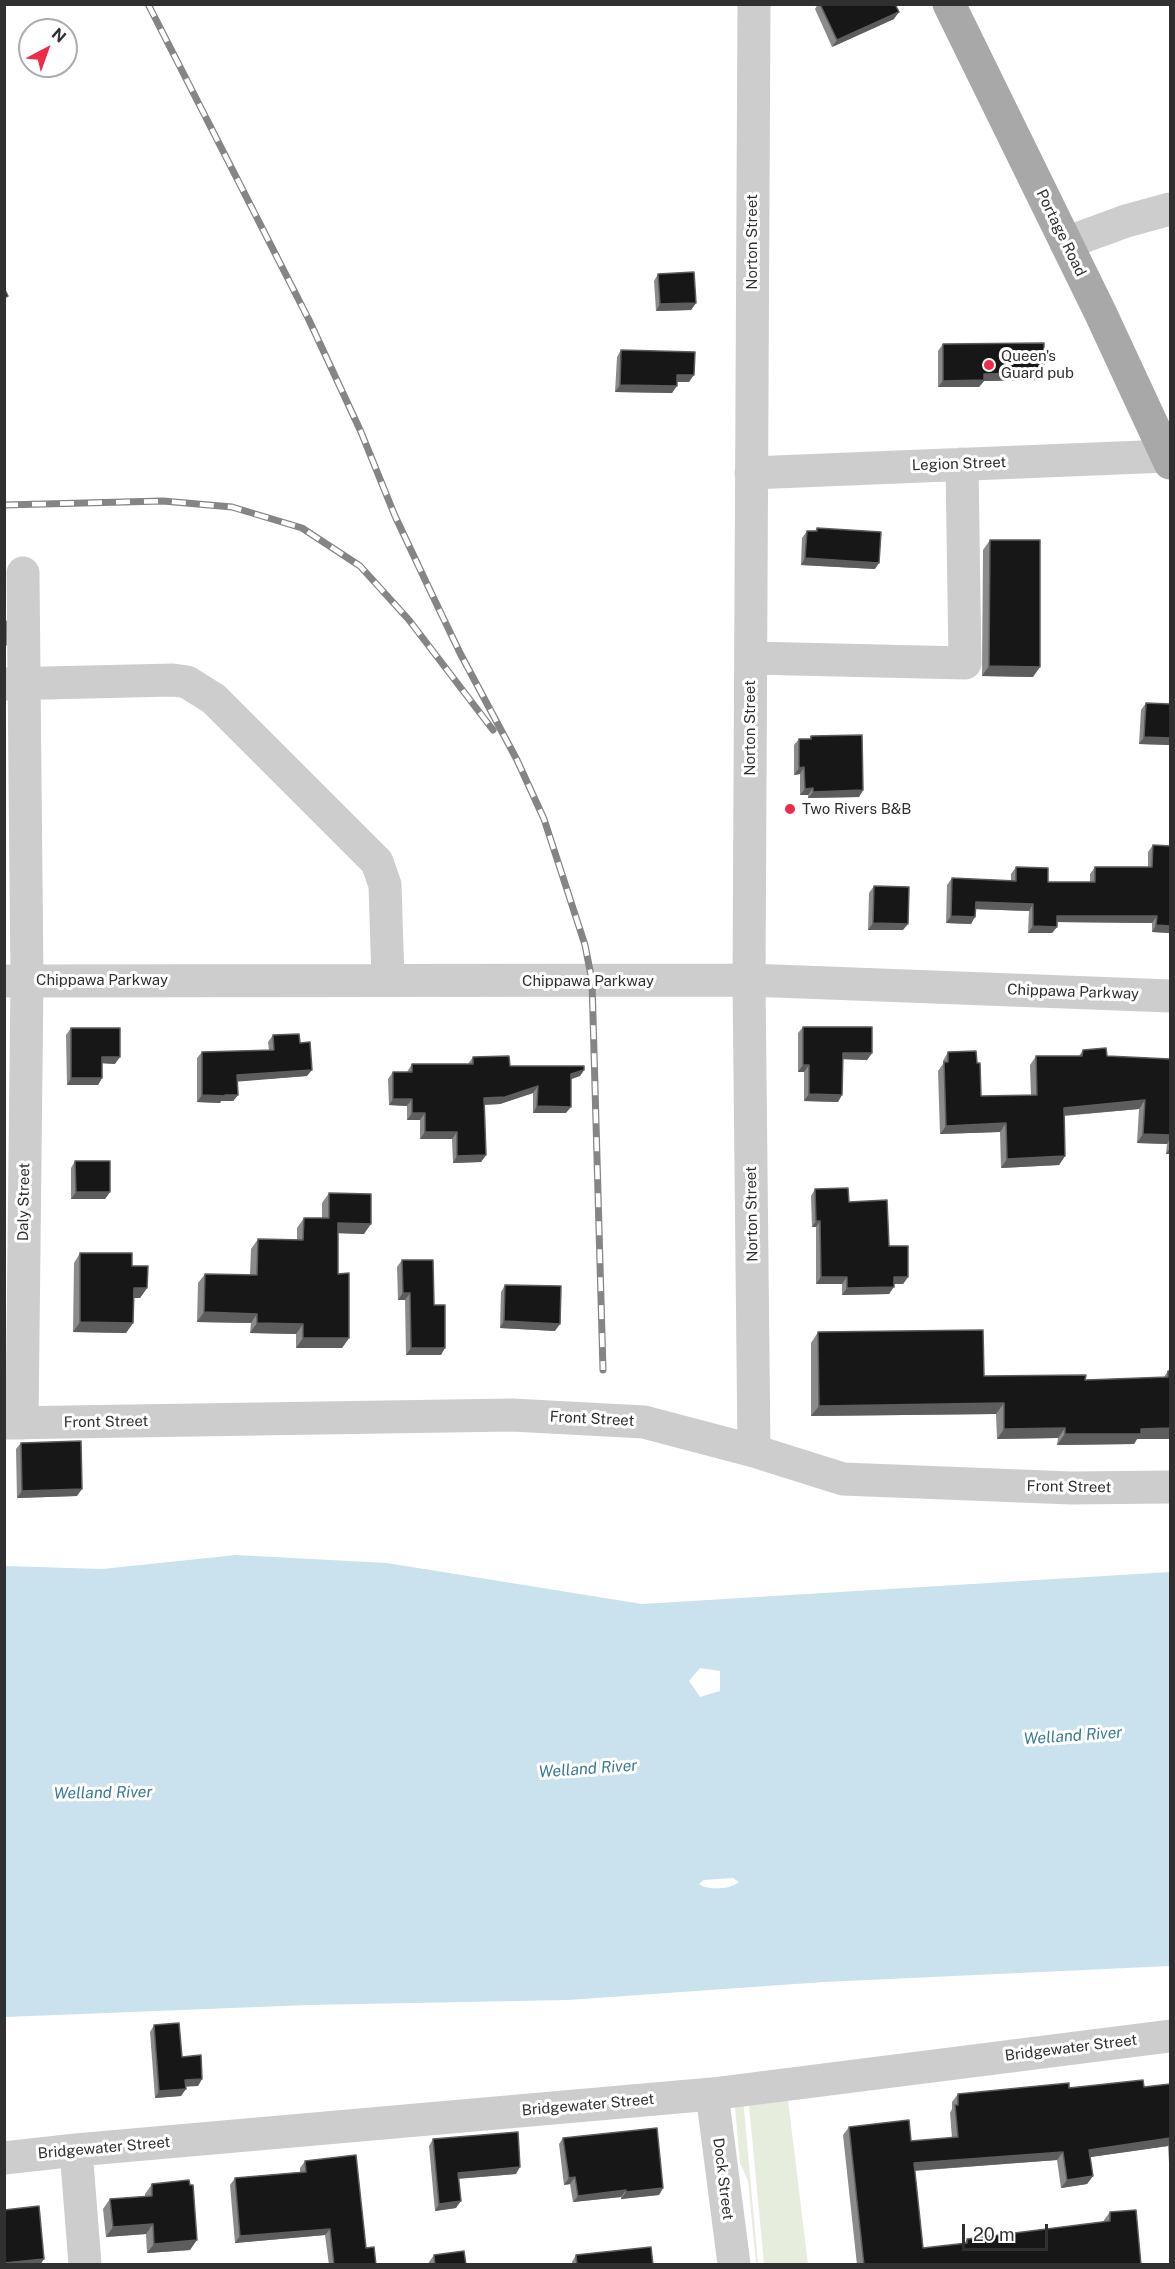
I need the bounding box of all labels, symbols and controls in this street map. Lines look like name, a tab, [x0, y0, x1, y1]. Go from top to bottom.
north arrow	[18, 18, 78, 78]
text: N	[48, 24, 70, 47]
street label: Portage Road	[1032, 187, 1090, 279]
street label: Norton Street	[743, 194, 761, 290]
place label: Queen's Guard pub	[1001, 347, 1074, 382]
marker: Queen's Guard pub	[982, 358, 996, 372]
street label: Legion Street	[911, 453, 1007, 475]
street label: Norton Street	[741, 680, 759, 776]
place label: Two Rivers B&B	[802, 800, 911, 818]
marker: Two Rivers B&B	[783, 802, 797, 816]
street label: Chippawa Parkway	[36, 971, 168, 989]
street label: Chippawa Parkway	[522, 972, 654, 990]
street label: Chippawa Parkway	[1007, 981, 1139, 1003]
street label: Daly Street	[14, 1163, 34, 1241]
street label: Norton Street	[742, 1166, 762, 1262]
street label: Front Street	[549, 1408, 635, 1430]
street label: Front Street	[63, 1412, 149, 1432]
street label: Front Street	[1026, 1477, 1112, 1497]
water label: Welland River	[1023, 1723, 1123, 1749]
water label: Welland River	[538, 1756, 638, 1782]
water label: Welland River	[53, 1783, 153, 1803]
street label: Bridgewater Street	[1004, 2031, 1138, 2065]
street label: Bridgewater Street	[521, 2090, 655, 2120]
street label: Bridgewater Street	[37, 2133, 171, 2163]
street label: Dock Street	[709, 2137, 737, 2221]
scale bar	[965, 2212, 1050, 2250]
text: 20 m	[973, 2224, 1015, 2245]

